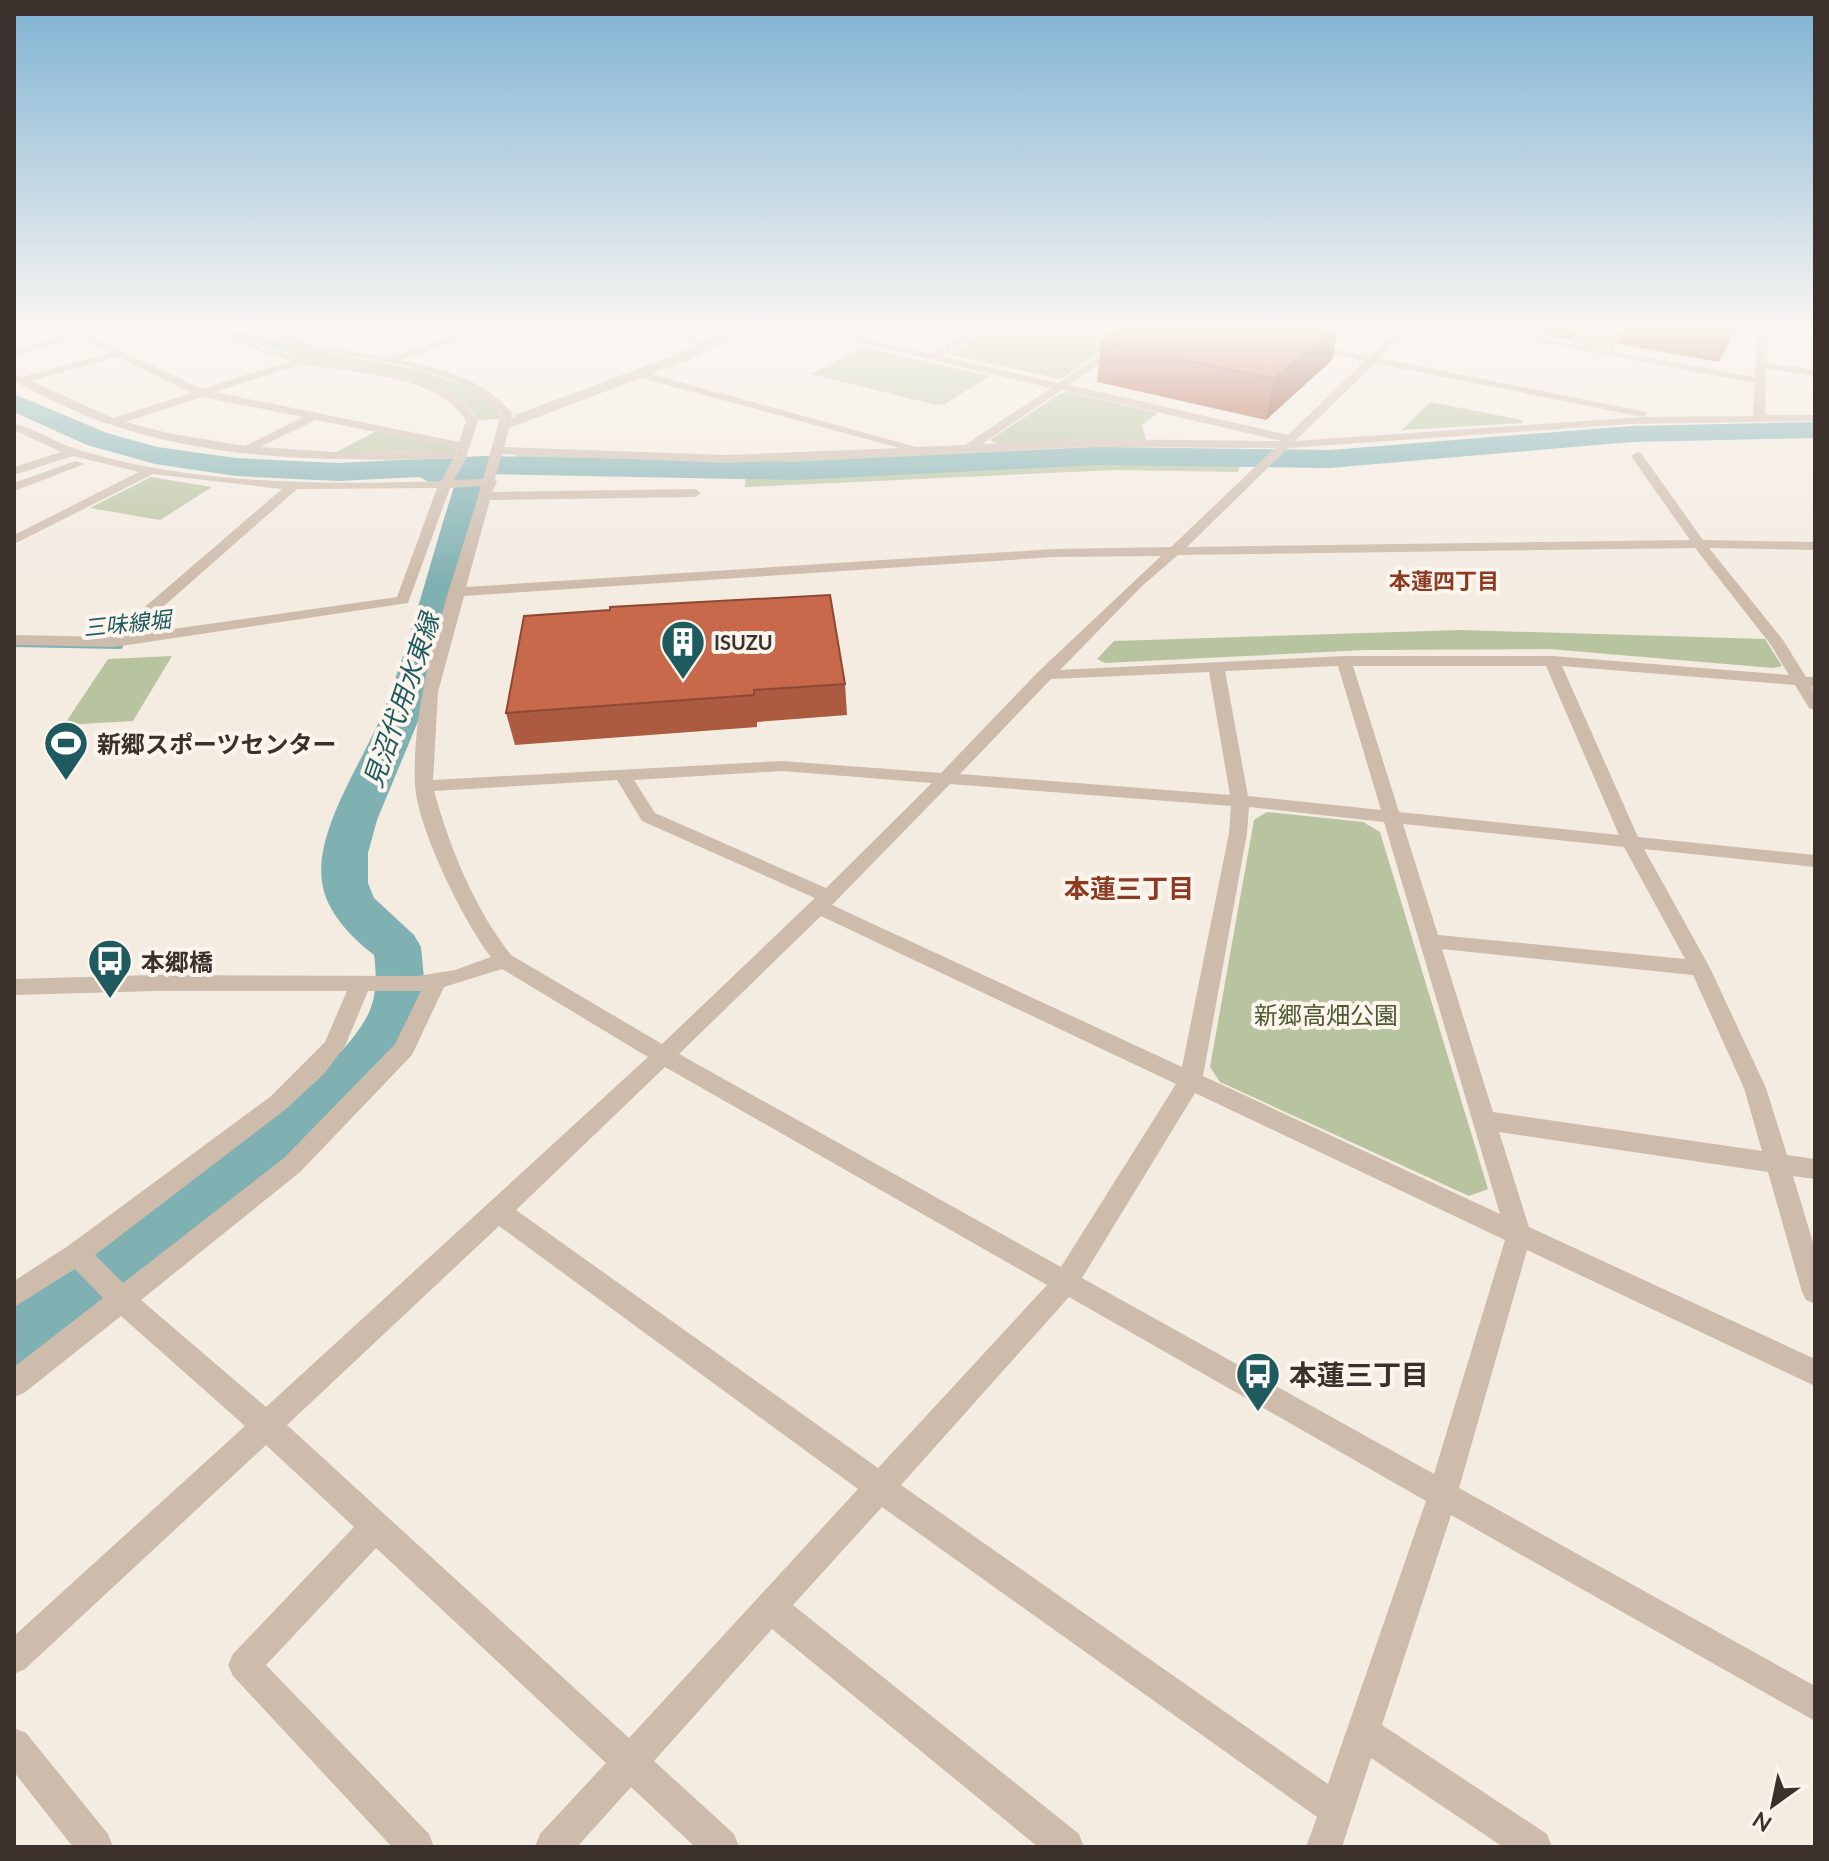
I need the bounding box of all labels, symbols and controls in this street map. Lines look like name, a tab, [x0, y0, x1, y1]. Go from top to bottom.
district label: 本蓮四丁目	[1389, 567, 1499, 594]
water label: 三味線堀	[82, 605, 175, 641]
water label: 見沼代用水東縁	[356, 606, 447, 791]
building icon: ISUZU	[659, 618, 707, 681]
place label: ISUZU	[714, 630, 773, 654]
sports icon: 新郷スポーツセンター	[42, 719, 90, 782]
place label: 新郷スポーツセンター	[97, 729, 337, 758]
district label: 本蓮三丁目	[1064, 872, 1194, 904]
bus stop icon: 本郷橋	[86, 937, 134, 1000]
place label: 本郷橋	[141, 947, 213, 976]
park label: 新郷高畑公園	[1254, 1000, 1398, 1029]
bus stop icon: 本蓮三丁目	[1234, 1350, 1282, 1413]
place label: 本蓮三丁目	[1289, 1357, 1429, 1391]
north arrow	[1733, 1765, 1813, 1845]
text: N	[1747, 1806, 1776, 1838]

